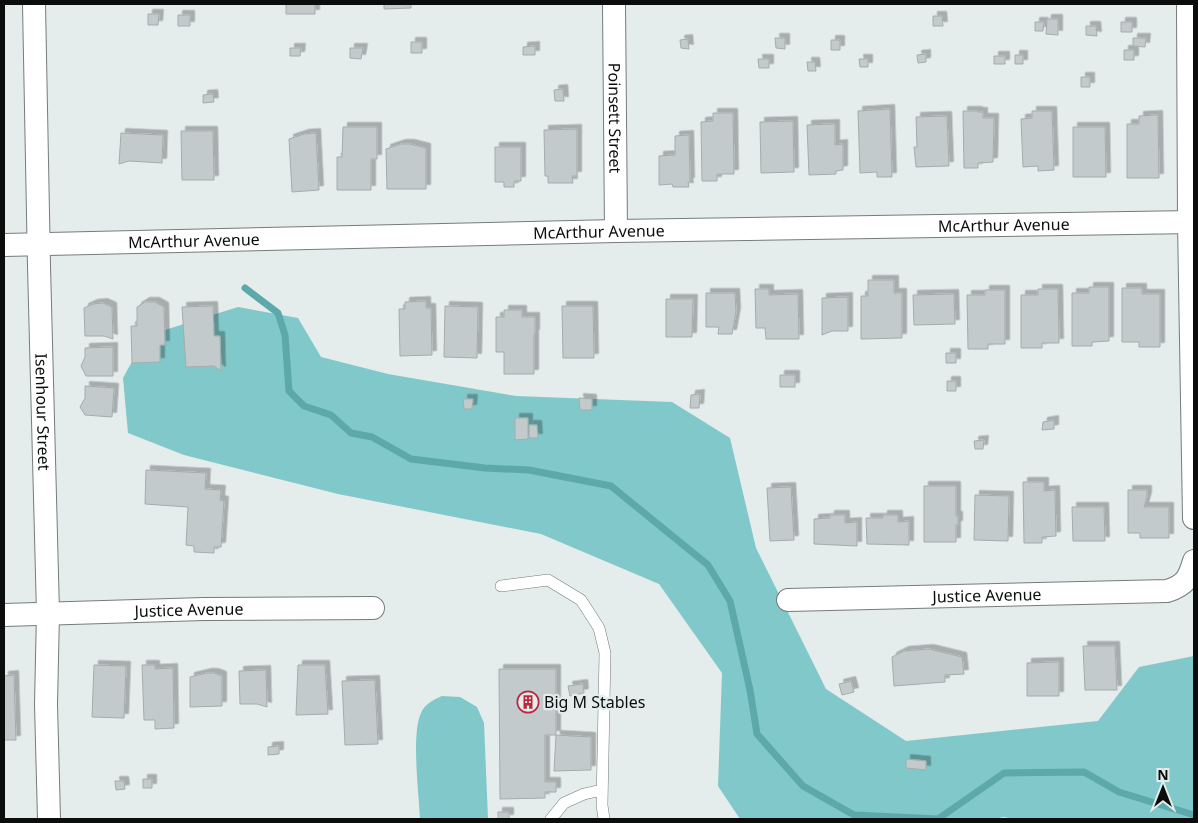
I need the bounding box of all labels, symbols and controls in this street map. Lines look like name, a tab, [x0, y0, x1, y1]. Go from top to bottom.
street label: Poinsett Street	[604, 63, 626, 174]
street label: McArthur Avenue	[938, 213, 1070, 237]
street label: McArthur Avenue	[533, 219, 665, 244]
street label: McArthur Avenue	[128, 228, 260, 253]
street label: Isenhour Street	[30, 353, 55, 471]
street label: Justice Avenue	[930, 583, 1042, 608]
street label: Justice Avenue	[132, 598, 243, 622]
building icon: Big M Stables	[516, 690, 540, 714]
place label: Big M Stables	[544, 691, 645, 713]
north arrow	[1138, 763, 1188, 813]
text: N	[1157, 765, 1169, 784]

